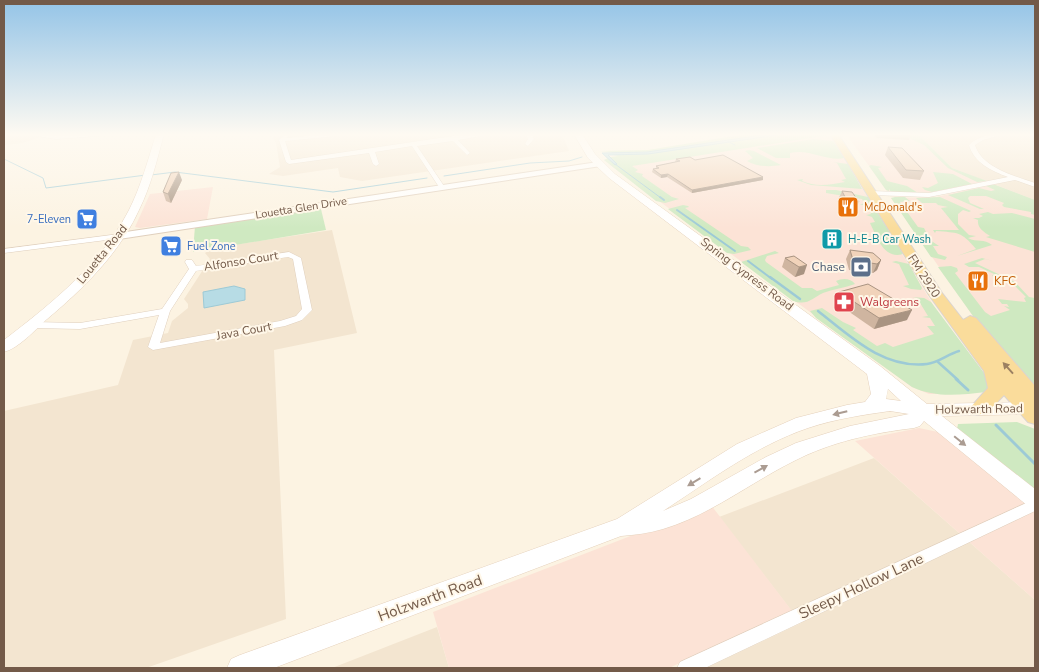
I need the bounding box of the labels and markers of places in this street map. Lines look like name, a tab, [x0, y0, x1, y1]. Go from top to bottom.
restaurant icon: McDonald's	[836, 195, 860, 219]
place label: McDonald's	[864, 200, 922, 215]
supermarket icon: 7-Eleven	[75, 207, 99, 231]
place label: 7-Eleven	[27, 212, 71, 227]
building icon: H-E-B Car Wash	[820, 227, 844, 251]
place label: H-E-B Car Wash	[848, 232, 931, 247]
supermarket icon: Fuel Zone	[159, 234, 183, 258]
place label: Fuel Zone	[187, 239, 236, 254]
bank icon: Chase	[849, 255, 873, 279]
place label: Chase	[812, 259, 845, 275]
restaurant icon: KFC	[966, 269, 990, 293]
place label: KFC	[994, 273, 1016, 289]
pharmacy icon: Walgreens	[832, 290, 856, 314]
place label: Walgreens	[860, 294, 919, 310]

